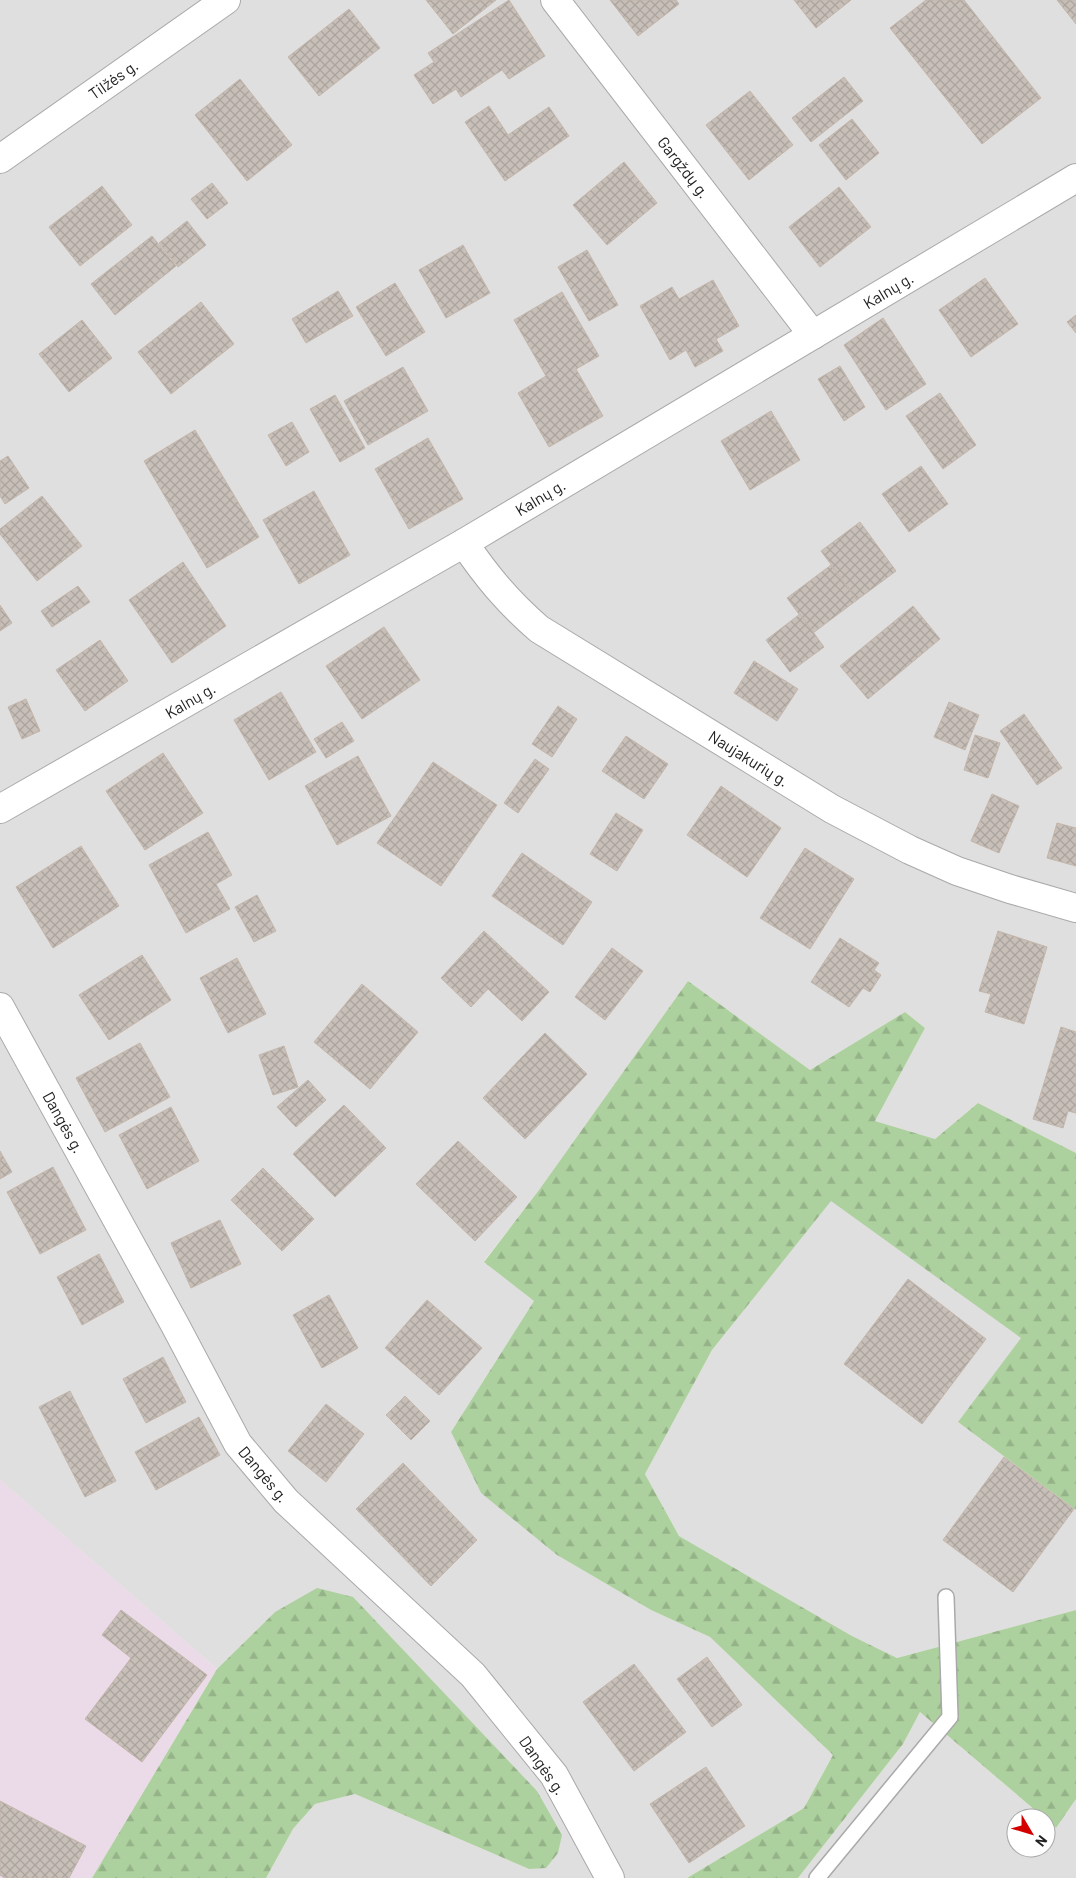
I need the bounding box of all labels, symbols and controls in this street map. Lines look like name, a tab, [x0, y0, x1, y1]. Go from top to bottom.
street label: Tilžės g.	[85, 55, 141, 103]
street label: Gargždų g.	[654, 132, 714, 202]
street label: Kalnų g.	[859, 268, 917, 312]
street label: Kalnų g.	[511, 475, 569, 519]
street label: Kalnų g.	[161, 678, 219, 722]
street label: Naujakurių g.	[705, 726, 793, 790]
street label: Dangės g.	[39, 1088, 89, 1156]
street label: Dangės g.	[235, 1442, 293, 1506]
street label: Dangės g.	[516, 1732, 570, 1798]
north arrow	[1006, 1808, 1056, 1858]
text: N	[1032, 1832, 1051, 1850]

